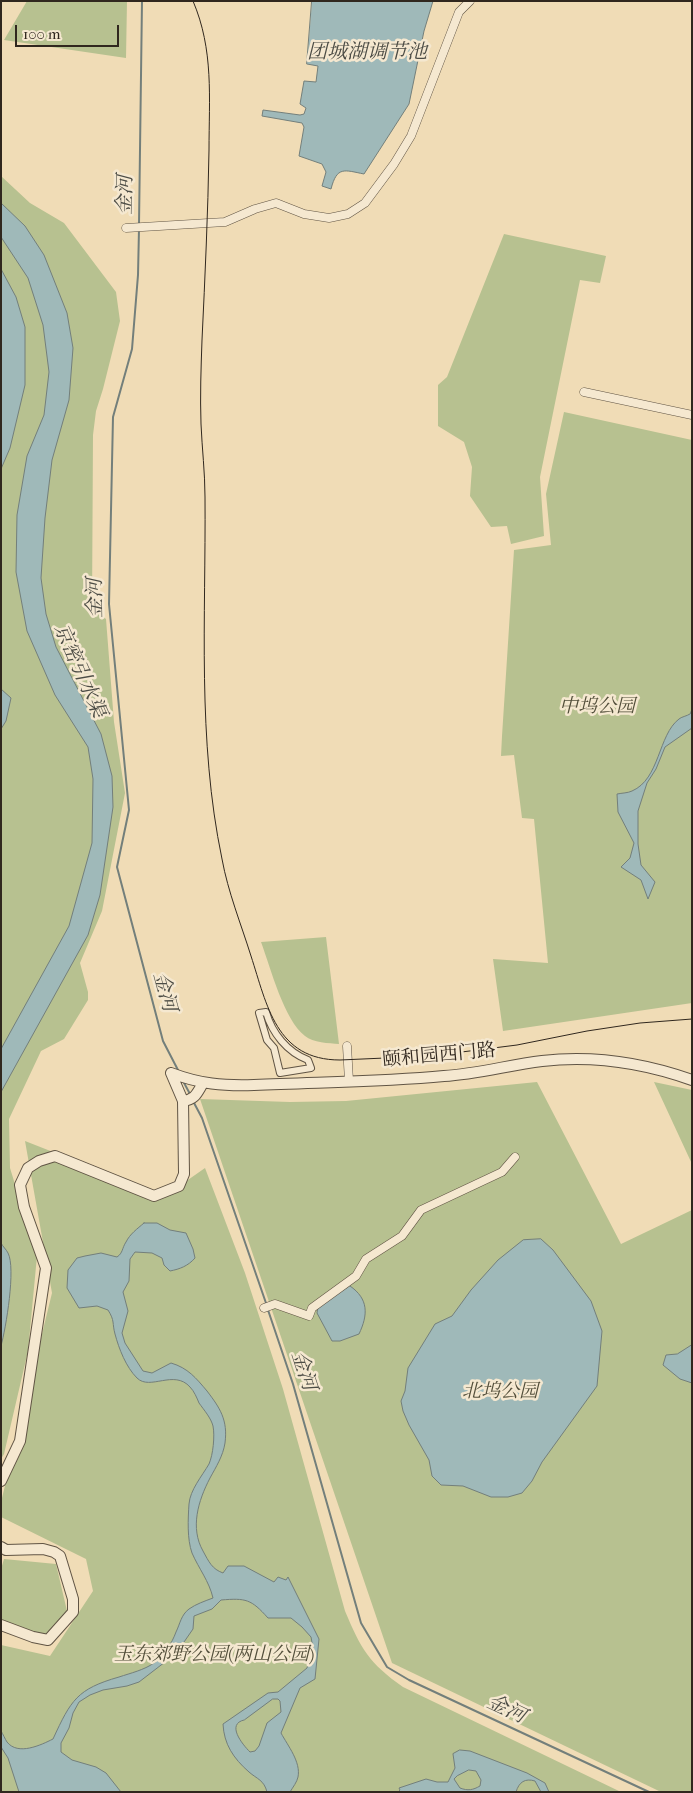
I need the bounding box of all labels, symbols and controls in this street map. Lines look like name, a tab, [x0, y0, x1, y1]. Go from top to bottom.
scale bar	[18, 15, 121, 47]
text: 100 m	[23, 25, 61, 43]
water label: 团城湖调节池	[307, 41, 427, 65]
water label: 金河	[114, 175, 138, 215]
water label: 金河	[84, 578, 108, 618]
water label: 京密引水渠	[48, 620, 110, 722]
park label: 中坞公园	[559, 696, 635, 718]
water label: 金河	[147, 970, 181, 1014]
street label: 颐和园西门路	[381, 1040, 497, 1072]
water label: 金河	[285, 1348, 321, 1394]
park label: 北坞公园	[462, 1381, 538, 1403]
park label: 玉东郊野公园(两山公园)	[114, 1644, 314, 1666]
water label: 金河	[483, 1691, 529, 1729]

